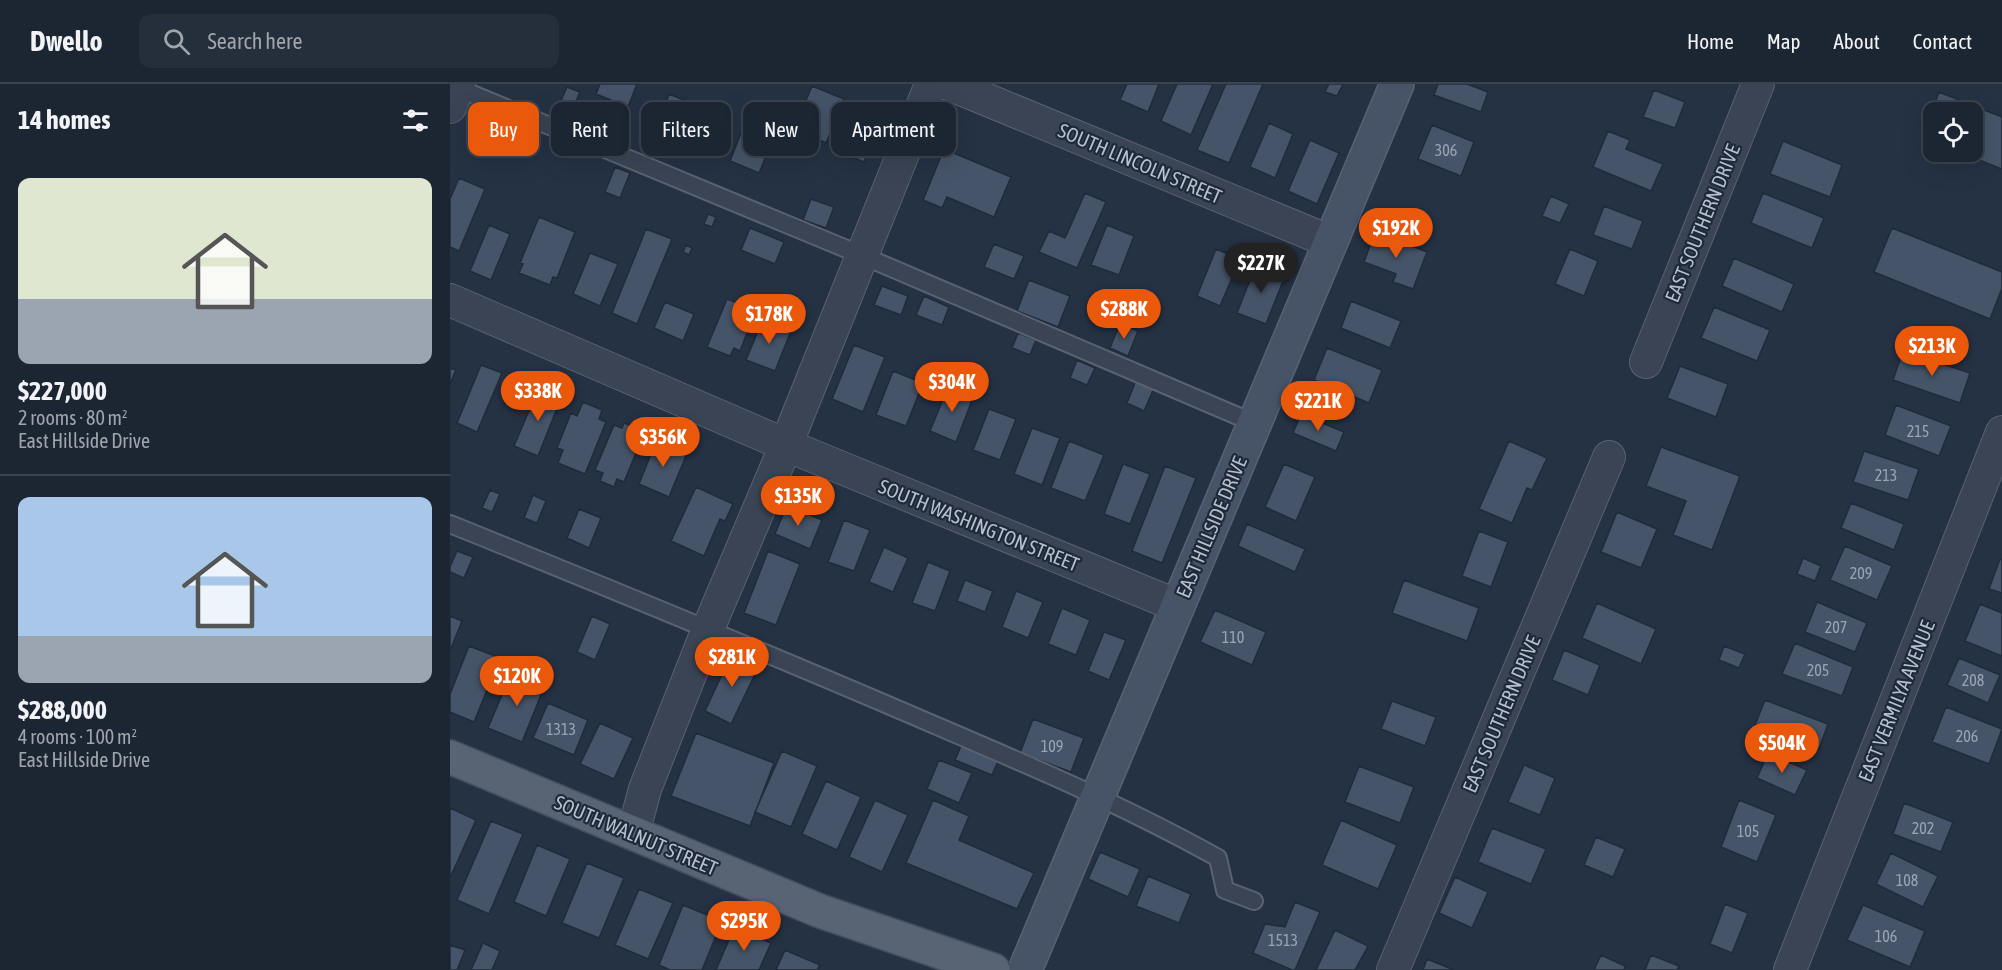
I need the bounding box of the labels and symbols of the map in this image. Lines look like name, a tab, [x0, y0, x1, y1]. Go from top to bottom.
street label: SOUTH LINCOLN STREET	[1055, 118, 1225, 208]
street label: EAST SOUTHERN DRIVE	[1660, 140, 1744, 305]
house number: 306	[1435, 141, 1457, 159]
pin: $192K	[1354, 208, 1438, 259]
pin: $227K	[1219, 243, 1303, 294]
pin: $288K	[1082, 289, 1166, 340]
pin: $178K	[727, 294, 811, 345]
pin: $213K	[1890, 326, 1974, 377]
pin: $304K	[910, 362, 994, 413]
pin: $338K	[496, 371, 580, 422]
pin: $221K	[1276, 381, 1360, 432]
pin: $356K	[621, 417, 705, 468]
house number: 215	[1907, 422, 1929, 440]
street label: EAST HILLSIDE DRIVE	[1171, 453, 1251, 601]
house number: 213	[1875, 466, 1897, 484]
street label: SOUTH WASHINGTON STREET	[875, 474, 1083, 576]
pin: $135K	[756, 476, 840, 527]
house number: 209	[1850, 564, 1872, 582]
street label: EAST VERMILYA AVENUE	[1853, 617, 1939, 785]
house number: 207	[1825, 618, 1847, 636]
house number: 110	[1222, 628, 1244, 646]
street label: EAST SOUTHERN DRIVE	[1458, 632, 1545, 796]
pin: $281K	[690, 637, 774, 688]
pin: $120K	[475, 656, 559, 707]
house number: 205	[1807, 661, 1829, 679]
house number: 208	[1962, 671, 1984, 689]
house number: 1313	[546, 720, 576, 738]
pin: $504K	[1740, 723, 1824, 774]
house number: 206	[1956, 727, 1978, 745]
house number: 109	[1041, 737, 1063, 755]
street label: SOUTH WALNUT STREET	[551, 790, 721, 880]
house number: 202	[1912, 819, 1934, 837]
house number: 105	[1737, 822, 1759, 840]
house number: 108	[1896, 871, 1918, 889]
pin: $295K	[702, 901, 786, 952]
house number: 106	[1875, 927, 1897, 945]
house number: 1513	[1268, 931, 1298, 949]

